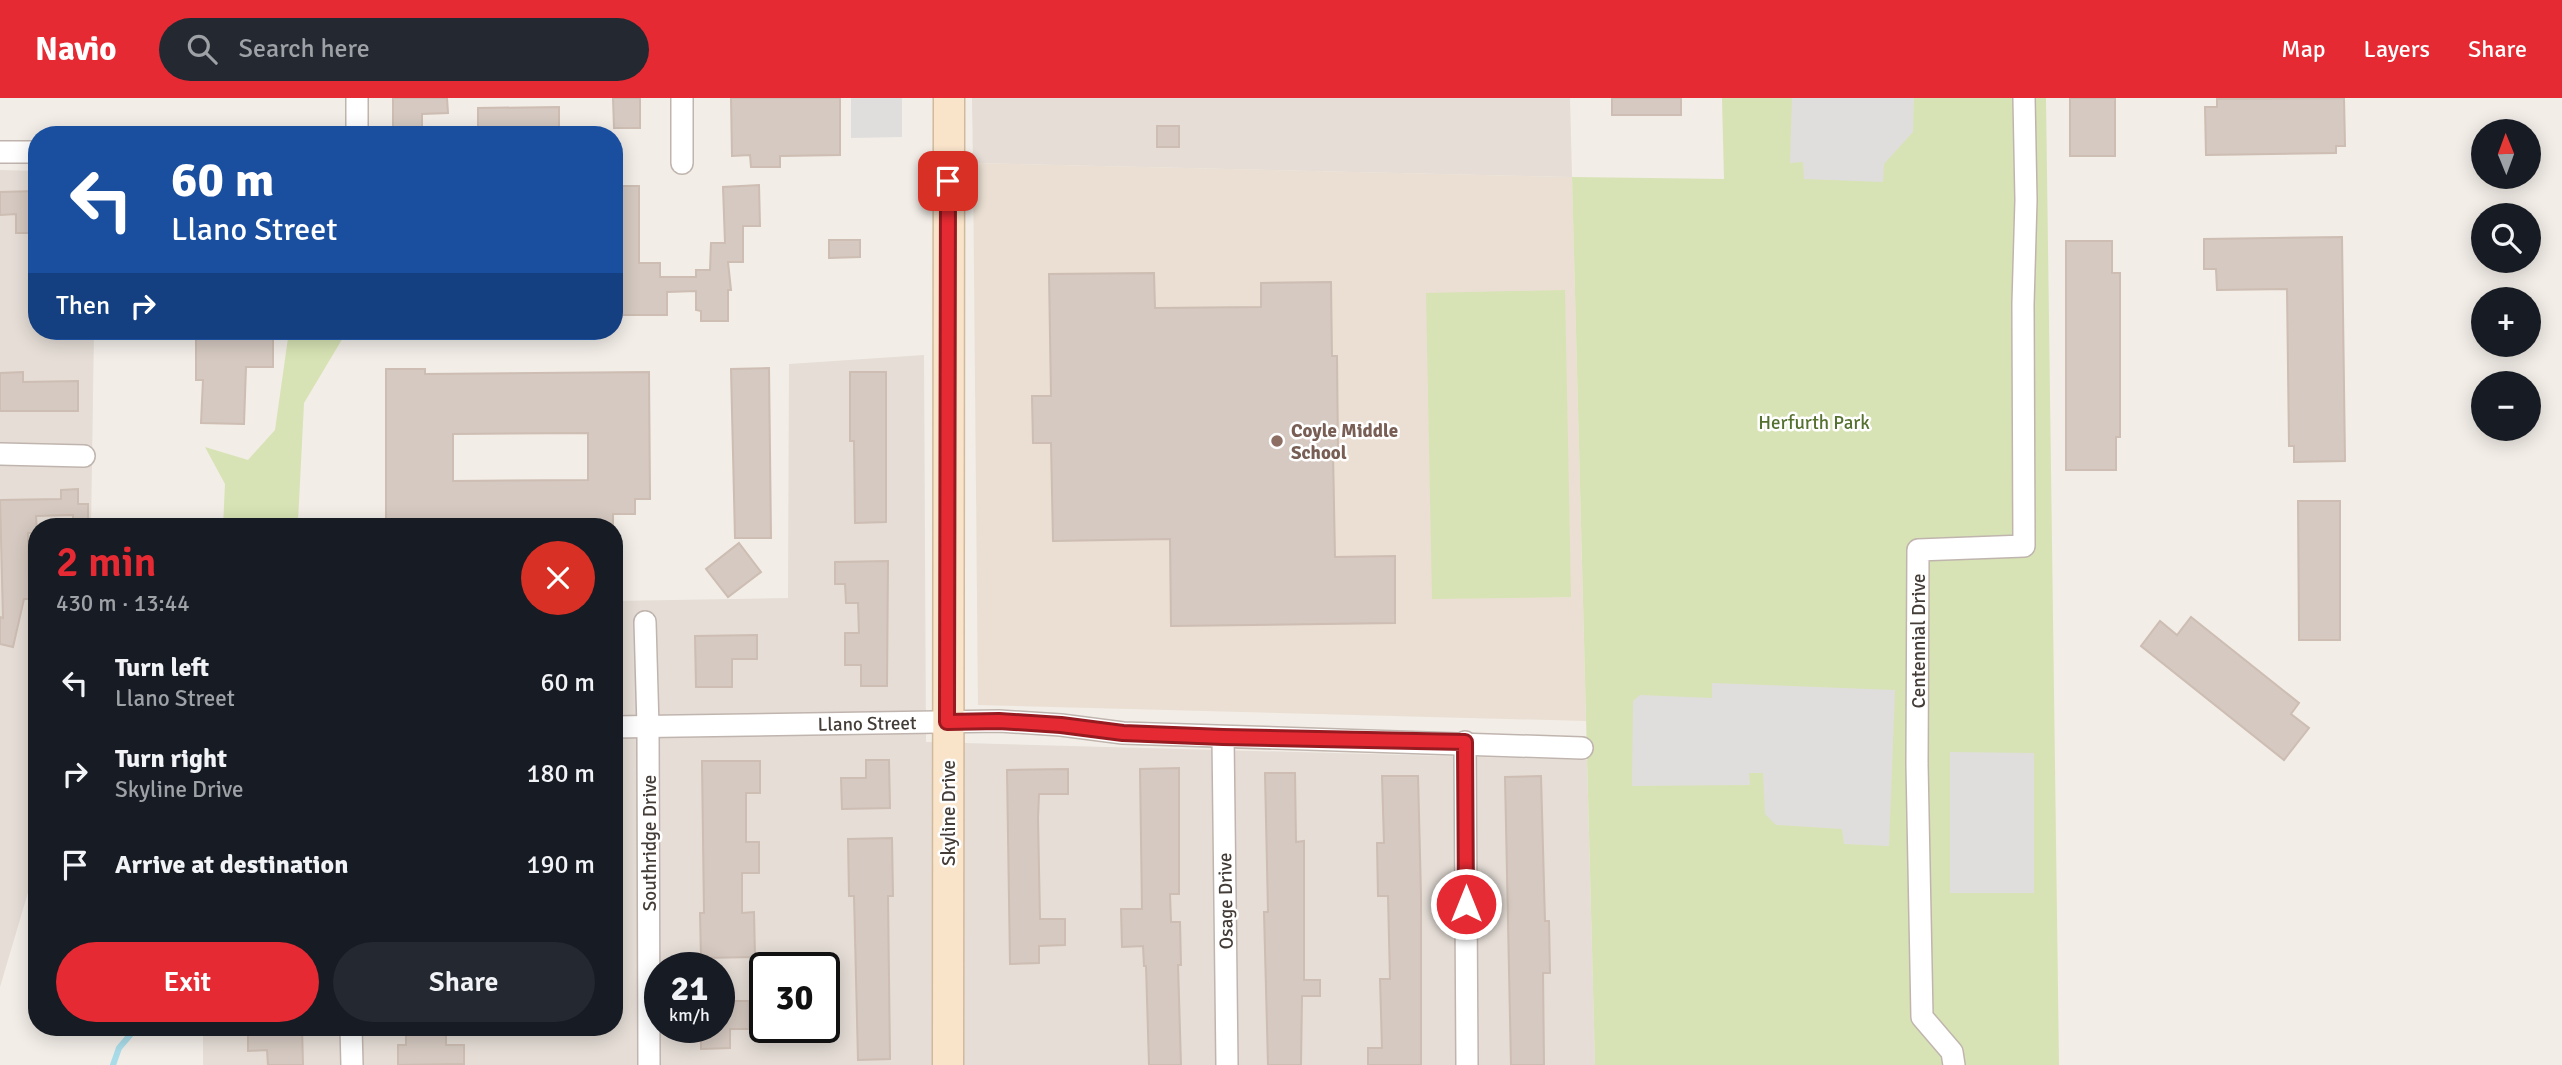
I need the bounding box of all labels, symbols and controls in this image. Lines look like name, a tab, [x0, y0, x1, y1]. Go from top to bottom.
search box	[159, 18, 649, 81]
text: Navio	[35, 29, 117, 70]
icon: search	[183, 30, 221, 68]
text: Search here	[239, 33, 370, 65]
text: Map	[2281, 34, 2326, 64]
text: Layers	[2364, 34, 2430, 64]
text: Share	[2468, 34, 2527, 64]
north arrow	[2471, 119, 2541, 189]
map controls	[2471, 119, 2541, 441]
text: 60 m	[171, 150, 274, 210]
pin	[918, 151, 978, 211]
icon: left	[56, 154, 147, 245]
icon: arrive	[929, 162, 967, 200]
button: search	[2471, 203, 2541, 273]
text: Llano Street	[171, 210, 338, 249]
icon: right	[124, 287, 162, 325]
button: +	[2471, 287, 2541, 357]
text: Then	[56, 290, 110, 322]
button: −	[2471, 371, 2541, 441]
park label: Herfurth Park	[1758, 411, 1870, 435]
place label: Coyle Middle School	[1291, 419, 1398, 465]
marker: Coyle Middle School	[1269, 433, 1285, 449]
text: 2 min	[56, 537, 157, 588]
button: close	[521, 541, 595, 615]
street label: Centennial Drive	[1907, 574, 1931, 708]
text: 430 m · 13:44	[56, 589, 190, 618]
text: Turn left	[115, 652, 209, 684]
icon: left	[56, 664, 94, 702]
text: 60 m	[540, 667, 595, 699]
text: Llano Street	[115, 684, 235, 713]
street label: Llano Street	[817, 711, 917, 737]
text: Turn right	[115, 743, 227, 775]
icon: right	[56, 755, 94, 793]
text: 180 m	[526, 758, 595, 790]
street label: Skyline Drive	[937, 760, 961, 866]
text: Skyline Drive	[115, 775, 244, 804]
street label: Southridge Drive	[638, 775, 662, 911]
icon: arrive	[56, 846, 94, 884]
text: Arrive at destination	[115, 849, 348, 881]
text: 190 m	[526, 849, 595, 881]
street label: Osage Drive	[1213, 852, 1239, 949]
position arrow	[1429, 867, 1503, 941]
button: Exit	[56, 942, 319, 1022]
button: Share	[333, 942, 595, 1022]
speed limit sign: 30	[749, 952, 840, 1043]
text: 21	[671, 967, 708, 1010]
text: km/h	[669, 1004, 710, 1026]

